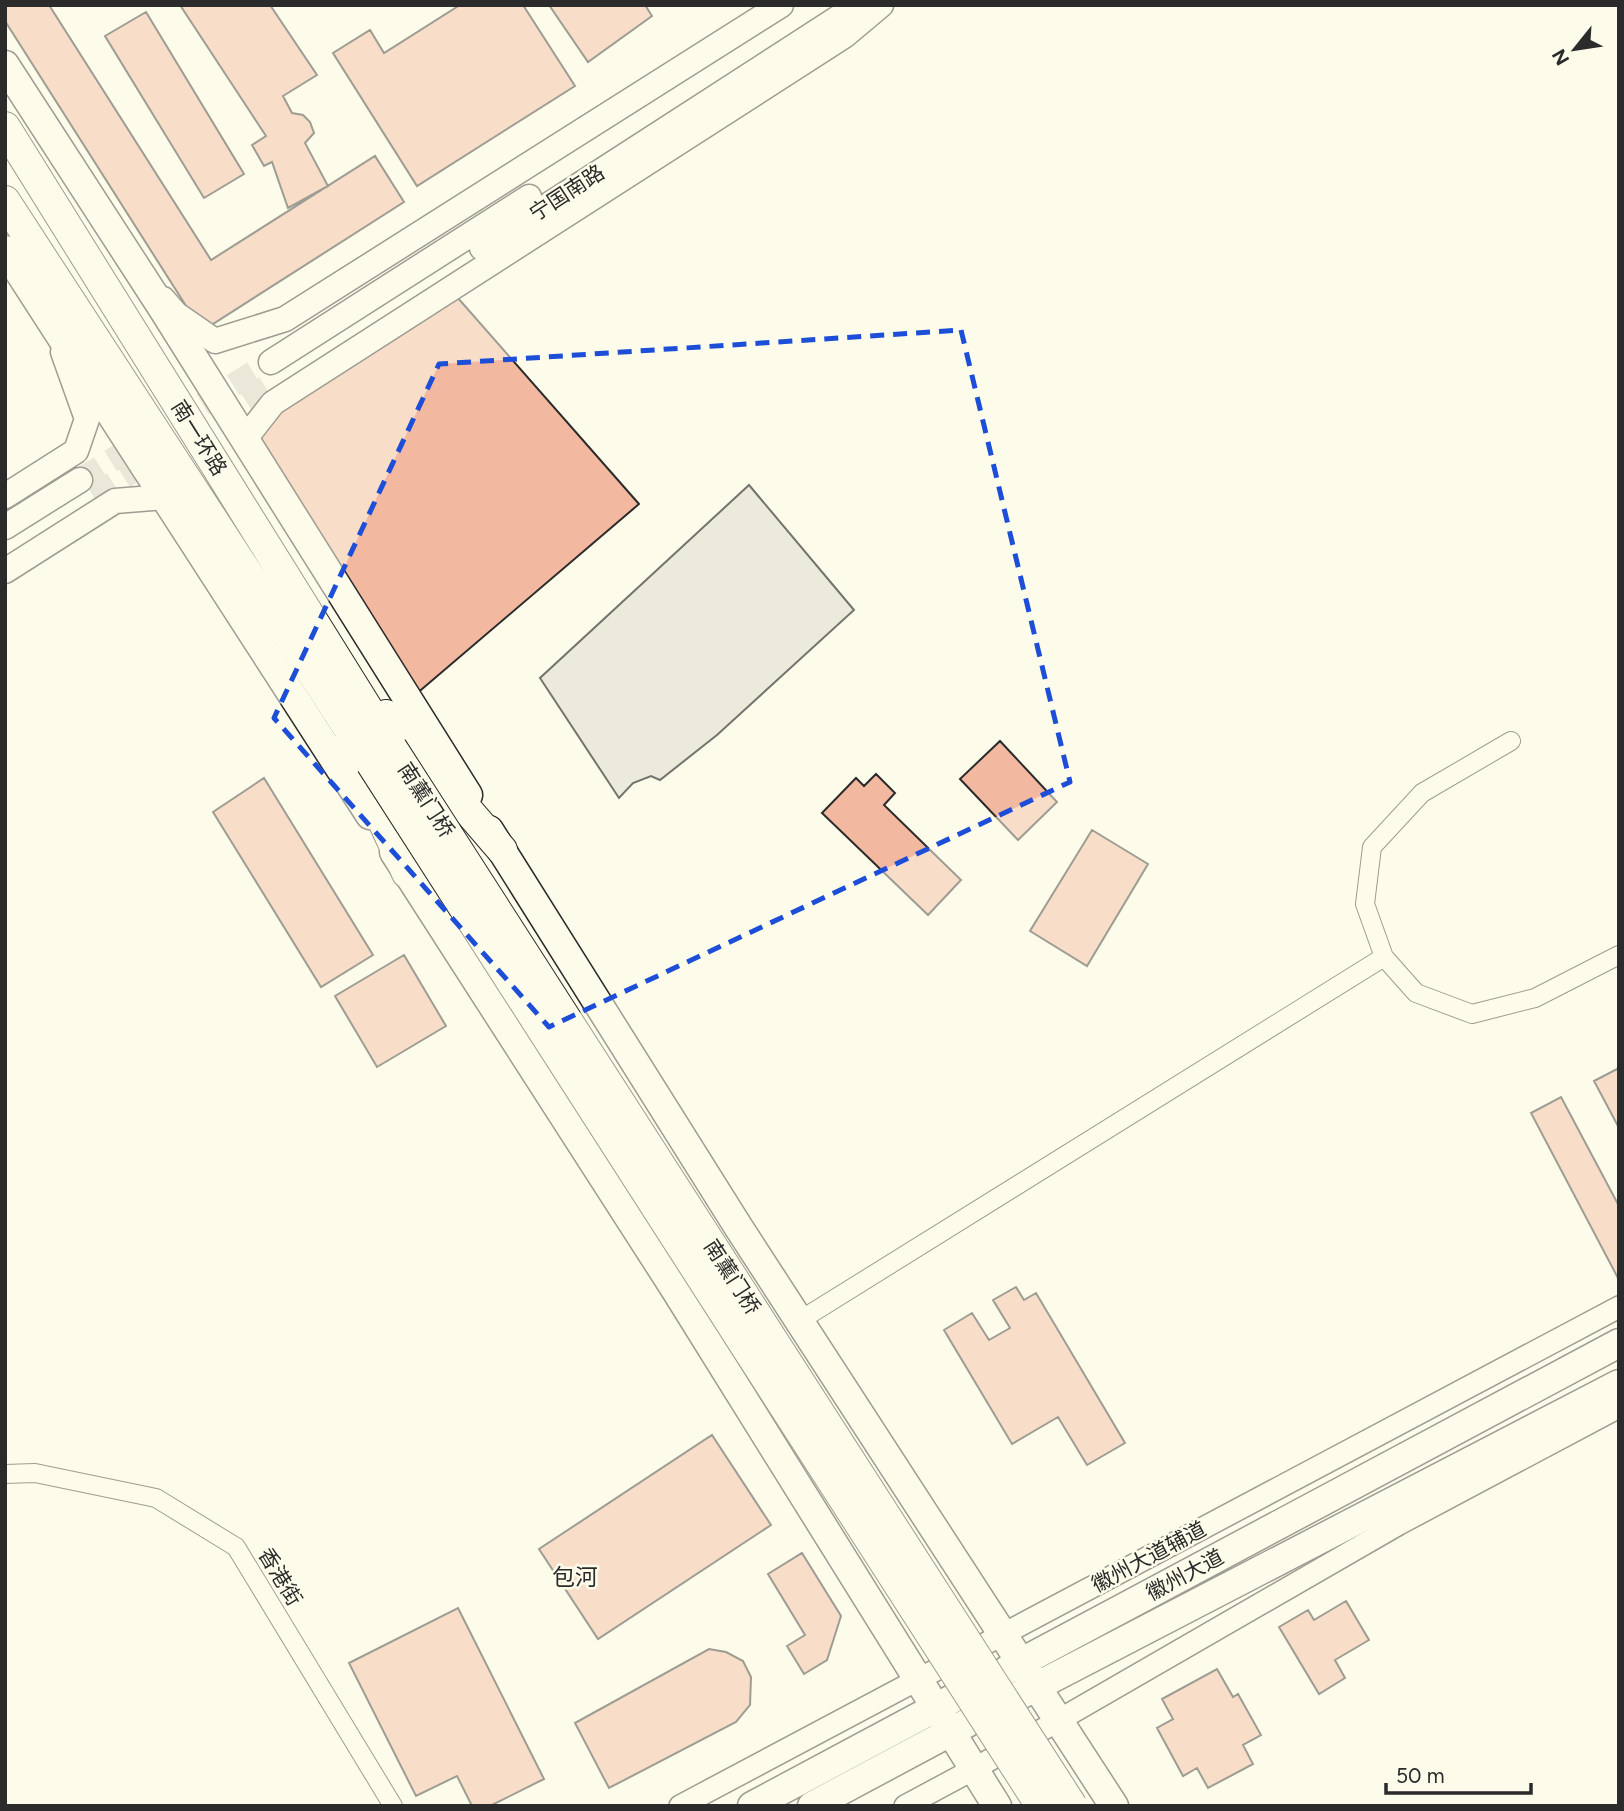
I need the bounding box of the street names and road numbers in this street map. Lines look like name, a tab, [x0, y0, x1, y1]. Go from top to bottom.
street label: 宁国南路	[525, 159, 609, 226]
street label: 南一环路	[167, 395, 232, 480]
street label: 南薰门桥	[393, 758, 460, 842]
street label: 南薰门桥	[699, 1235, 766, 1319]
street label: 徽州大道辅道	[1087, 1516, 1211, 1598]
street label: 香港街	[253, 1543, 307, 1610]
street label: 徽州大道	[1142, 1544, 1228, 1606]

